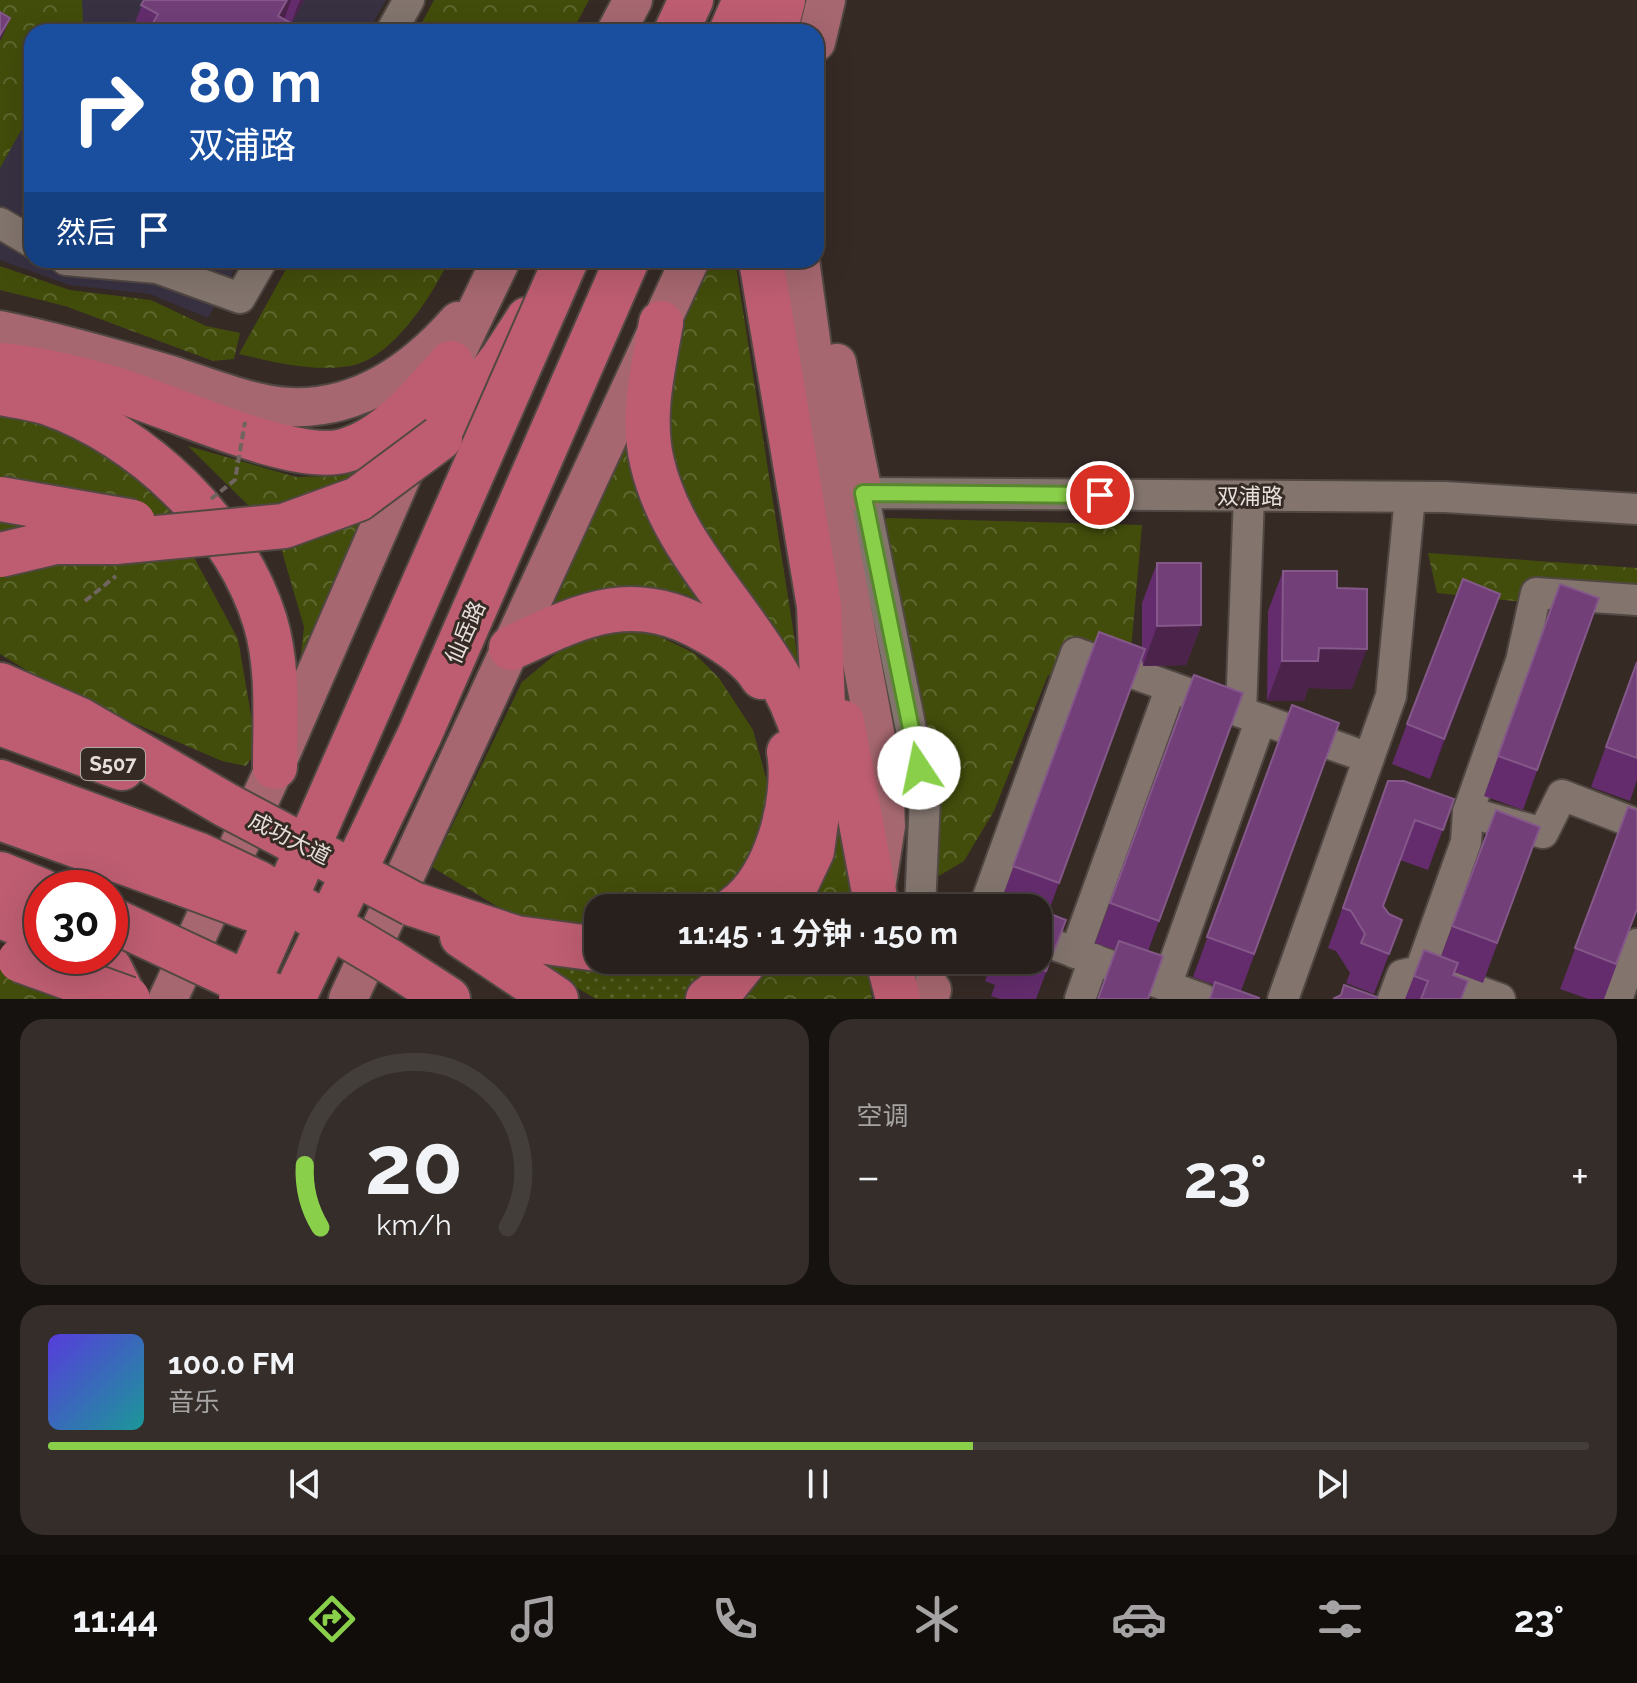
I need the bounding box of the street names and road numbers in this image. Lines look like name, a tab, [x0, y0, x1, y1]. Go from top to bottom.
street label: 双浦路	[1217, 483, 1283, 509]
street label: 仙岳路	[440, 597, 490, 667]
road number: S507	[81, 748, 145, 780]
street label: 成功大道	[245, 806, 335, 870]

